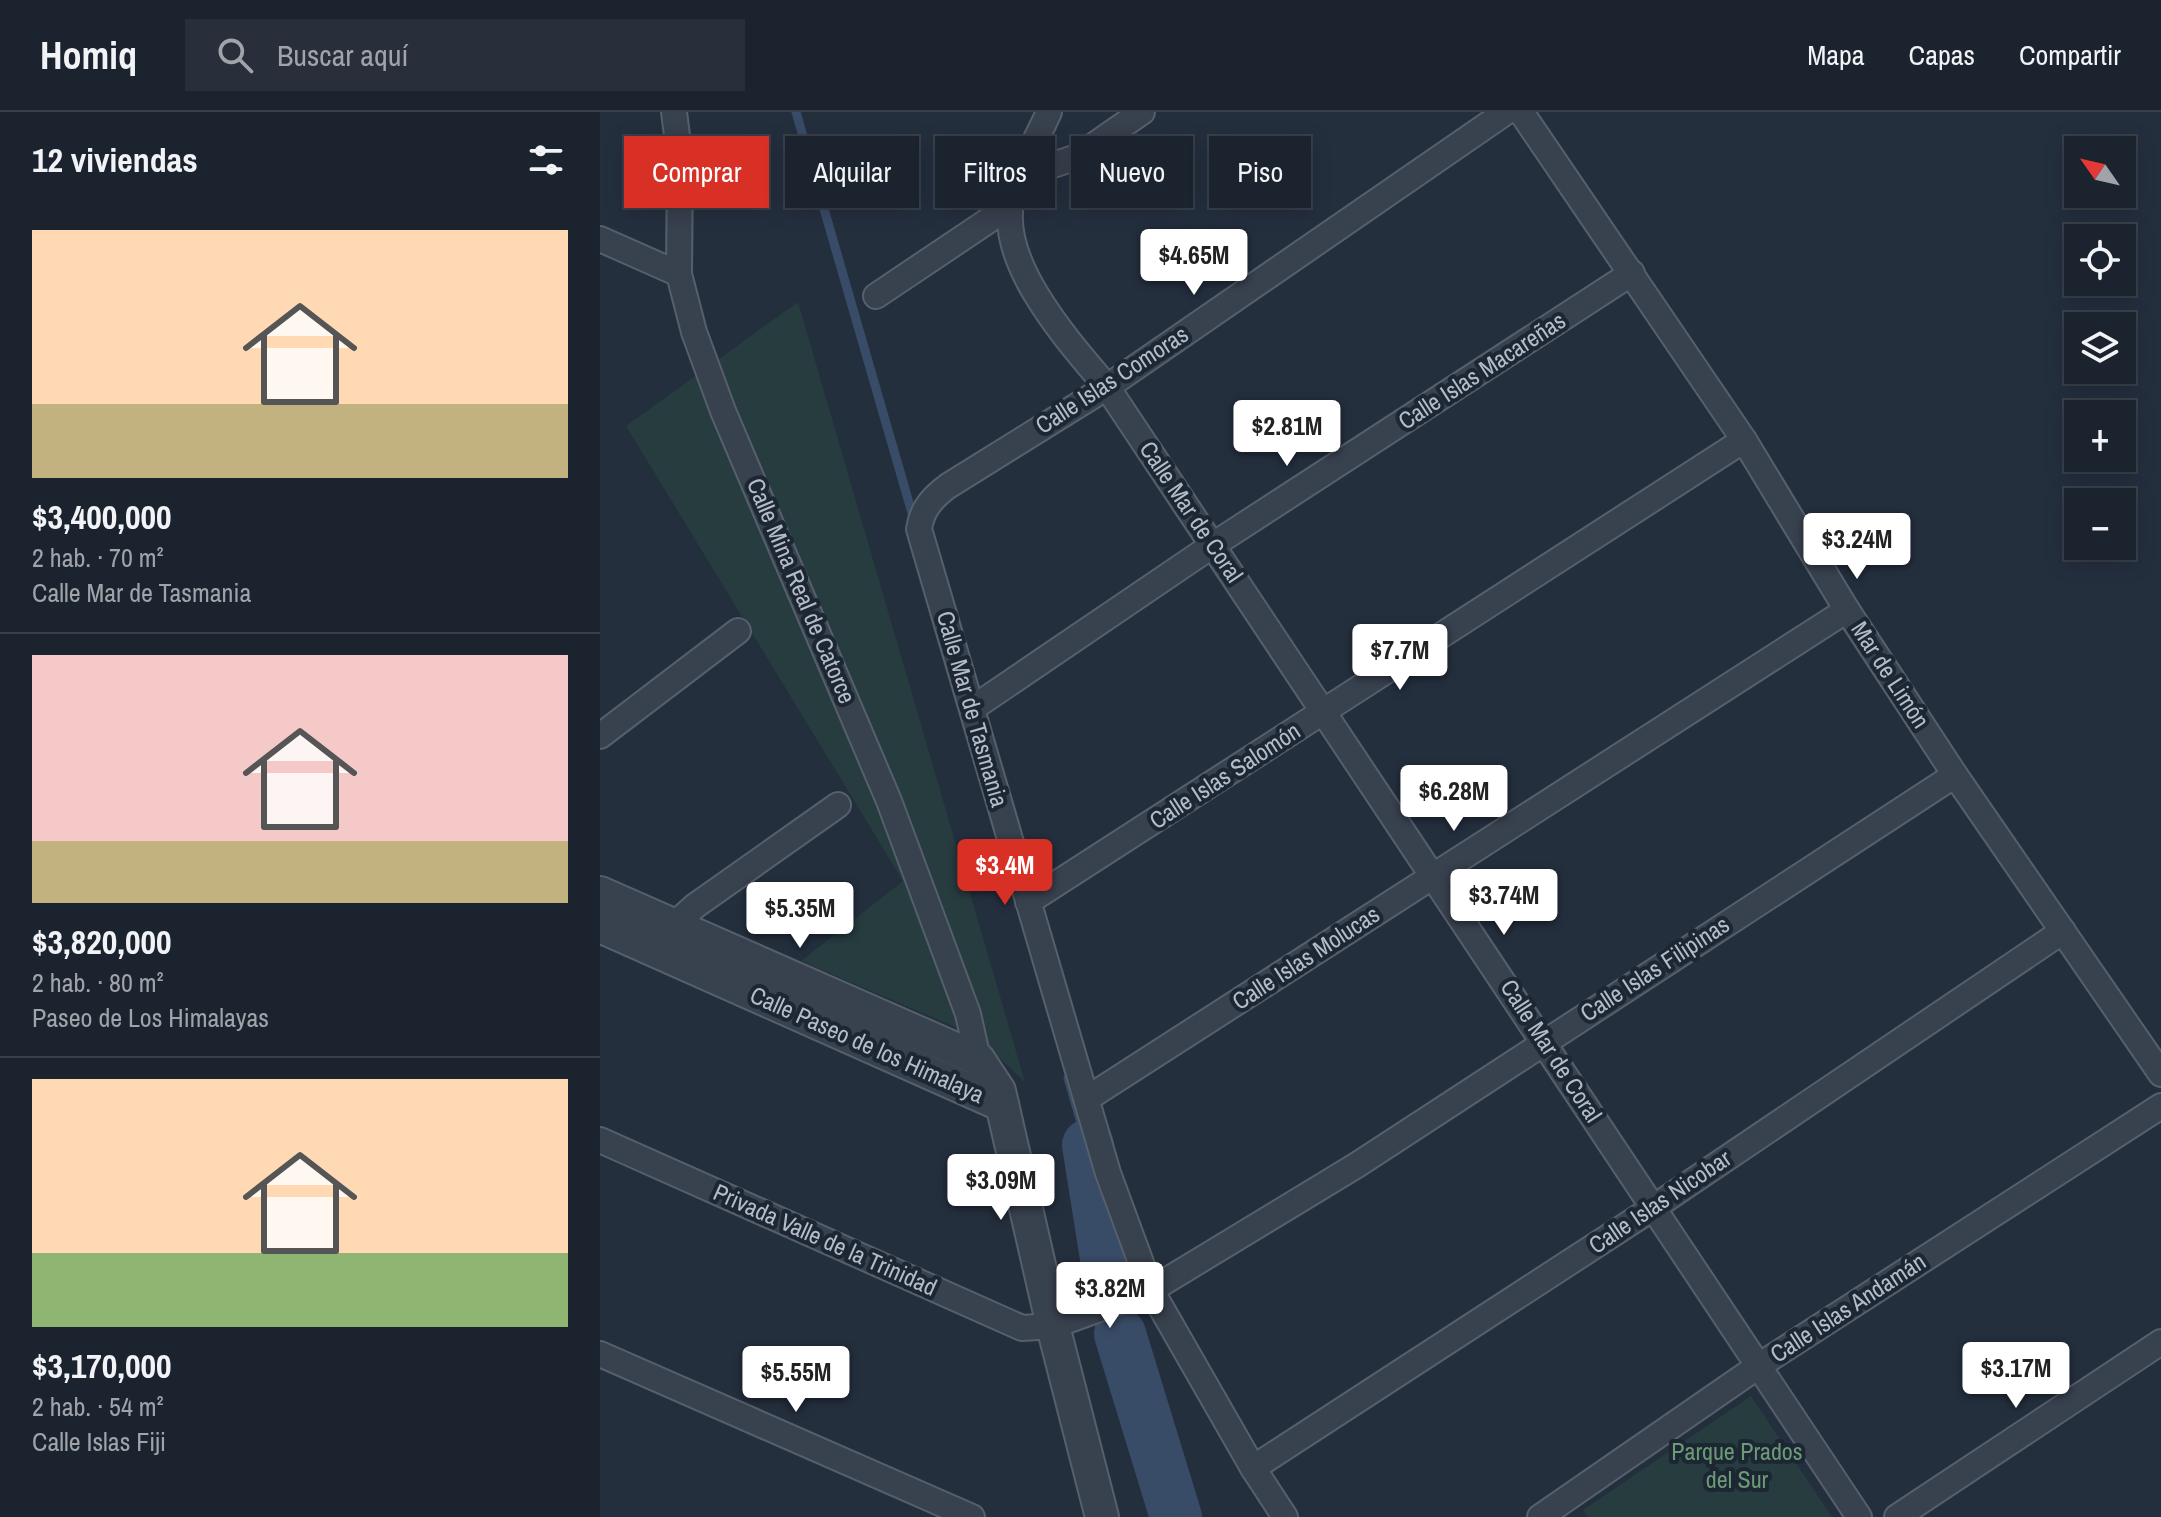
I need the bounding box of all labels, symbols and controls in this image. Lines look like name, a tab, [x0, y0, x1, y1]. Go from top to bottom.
search box	[185, 19, 745, 91]
text: Homiq	[40, 30, 137, 81]
icon: search	[213, 33, 257, 77]
text: Buscar aquí	[277, 35, 408, 75]
text: Mapa	[1807, 36, 1865, 74]
text: Capas	[1909, 36, 1975, 74]
text: Compartir	[2019, 36, 2121, 74]
chip: Comprar	[624, 136, 769, 208]
chip: Alquilar	[785, 136, 919, 208]
chip: Filtros	[935, 136, 1055, 208]
chip: Nuevo	[1071, 136, 1193, 208]
chip: Piso	[1209, 136, 1311, 208]
north arrow	[2064, 136, 2136, 208]
map controls	[2064, 136, 2136, 560]
text: 12 viviendas	[32, 137, 198, 183]
icon: filters	[524, 138, 568, 182]
button: locate	[2064, 224, 2136, 296]
pin: $4.65M	[1129, 229, 1259, 297]
text: $4.65M	[1158, 237, 1230, 272]
icon: home	[228, 282, 372, 426]
street label: Calle Islas Macareñas	[1392, 304, 1571, 436]
button: layers	[2064, 312, 2136, 384]
street label: Calle Islas Comoras	[1029, 318, 1194, 441]
pin: $2.81M	[1222, 400, 1352, 468]
button: +	[2064, 400, 2136, 472]
text: $2.81M	[1251, 408, 1323, 443]
street label: Calle Mar de Coral	[1133, 434, 1251, 588]
street label: Calle Mina Real de Catorce	[740, 473, 864, 708]
button: −	[2064, 488, 2136, 560]
text: $3,400,000	[32, 494, 172, 540]
pin: $3.24M	[1792, 513, 1922, 581]
text: $3.24M	[1821, 521, 1893, 556]
text: 2 hab. · 70 m²	[32, 540, 164, 575]
text: Calle Mar de Tasmania	[32, 575, 251, 610]
street label: Calle Mar de Tasmania	[930, 607, 1016, 810]
street label: Mar de Limón	[1844, 615, 1937, 734]
pin: $7.7M	[1344, 624, 1456, 692]
text: $7.7M	[1370, 632, 1430, 667]
icon: home	[228, 707, 372, 851]
street label: Calle Islas Salomón	[1143, 714, 1306, 836]
pin: $6.28M	[1389, 765, 1519, 833]
text: $6.28M	[1418, 773, 1490, 808]
pin: $3.4M	[949, 839, 1061, 907]
text: $3.4M	[975, 847, 1035, 882]
pin: $3.74M	[1439, 869, 1569, 937]
text: $3.74M	[1468, 877, 1540, 912]
pin: $5.35M	[735, 882, 865, 950]
text: $5.35M	[764, 890, 836, 925]
street label: Calle Islas Molucas	[1226, 898, 1385, 1017]
street label: Calle Islas Filipinas	[1574, 908, 1735, 1028]
text: $3,820,000	[32, 919, 172, 965]
text: 2 hab. · 80 m²	[32, 965, 164, 1000]
street label: Calle Mar de Coral	[1494, 973, 1610, 1128]
street label: Calle Paseo de los Himalaya	[745, 978, 989, 1110]
text: Paseo de Los Himalayas	[32, 1000, 269, 1035]
icon: home	[228, 1131, 372, 1275]
street label: Calle Islas Nicobar	[1582, 1141, 1737, 1261]
pin: $3.09M	[936, 1154, 1066, 1222]
text: $3.09M	[965, 1162, 1037, 1197]
street label: Privada Valle de la Trinidad	[709, 1175, 942, 1303]
street label: Calle Islas Andamán	[1764, 1245, 1931, 1369]
pin: $3.82M	[1045, 1262, 1175, 1330]
text: $3.82M	[1074, 1270, 1146, 1305]
pin: $3.17M	[1951, 1342, 2081, 1410]
text: $3,170,000	[32, 1343, 172, 1389]
pin: $5.55M	[731, 1346, 861, 1414]
text: $3.17M	[1980, 1350, 2052, 1385]
text: $5.55M	[760, 1354, 832, 1389]
text: 2 hab. · 54 m²	[32, 1389, 164, 1424]
text: Calle Islas Fiji	[32, 1424, 166, 1459]
park label: Parque Prados del Sur	[1671, 1435, 1803, 1495]

